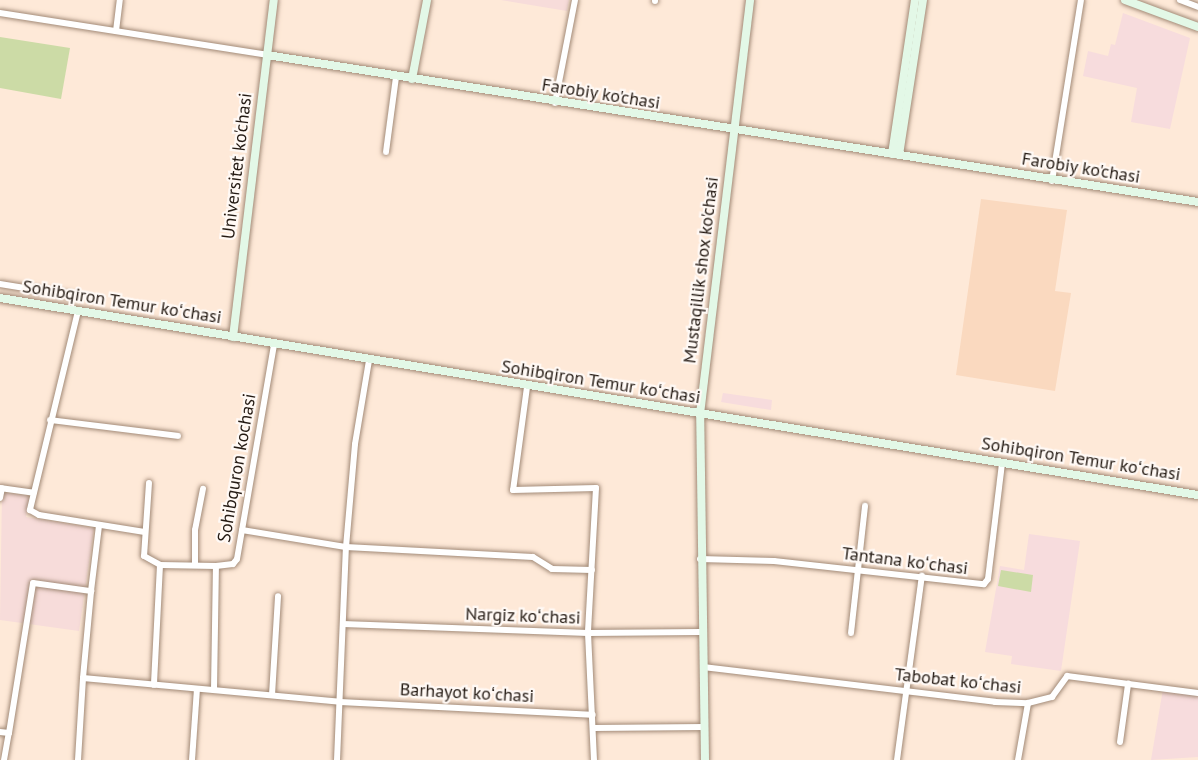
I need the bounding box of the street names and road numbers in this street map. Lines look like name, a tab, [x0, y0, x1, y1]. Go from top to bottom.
street label: Farobiy ko'chasi	[540, 74, 662, 114]
street label: Universitet ko'chasi	[217, 92, 257, 240]
street label: Farobiy ko'chasi	[1020, 148, 1142, 188]
street label: Mustaqillik shox ko'chasi	[679, 175, 723, 365]
street label: Sohibqiron Temur koʻchasi	[21, 276, 223, 328]
street label: Sohibqiron Temur koʻchasi	[500, 356, 702, 408]
street label: Sohibquron kochasi	[213, 392, 261, 544]
street label: Sohibqiron Temur koʻchasi	[980, 433, 1182, 485]
street label: Tantana koʻchasi	[841, 543, 969, 579]
street label: Nargiz koʻchasi	[465, 603, 581, 629]
street label: Tabobat koʻchasi	[894, 664, 1022, 698]
street label: Barhayot koʻchasi	[399, 679, 535, 707]

